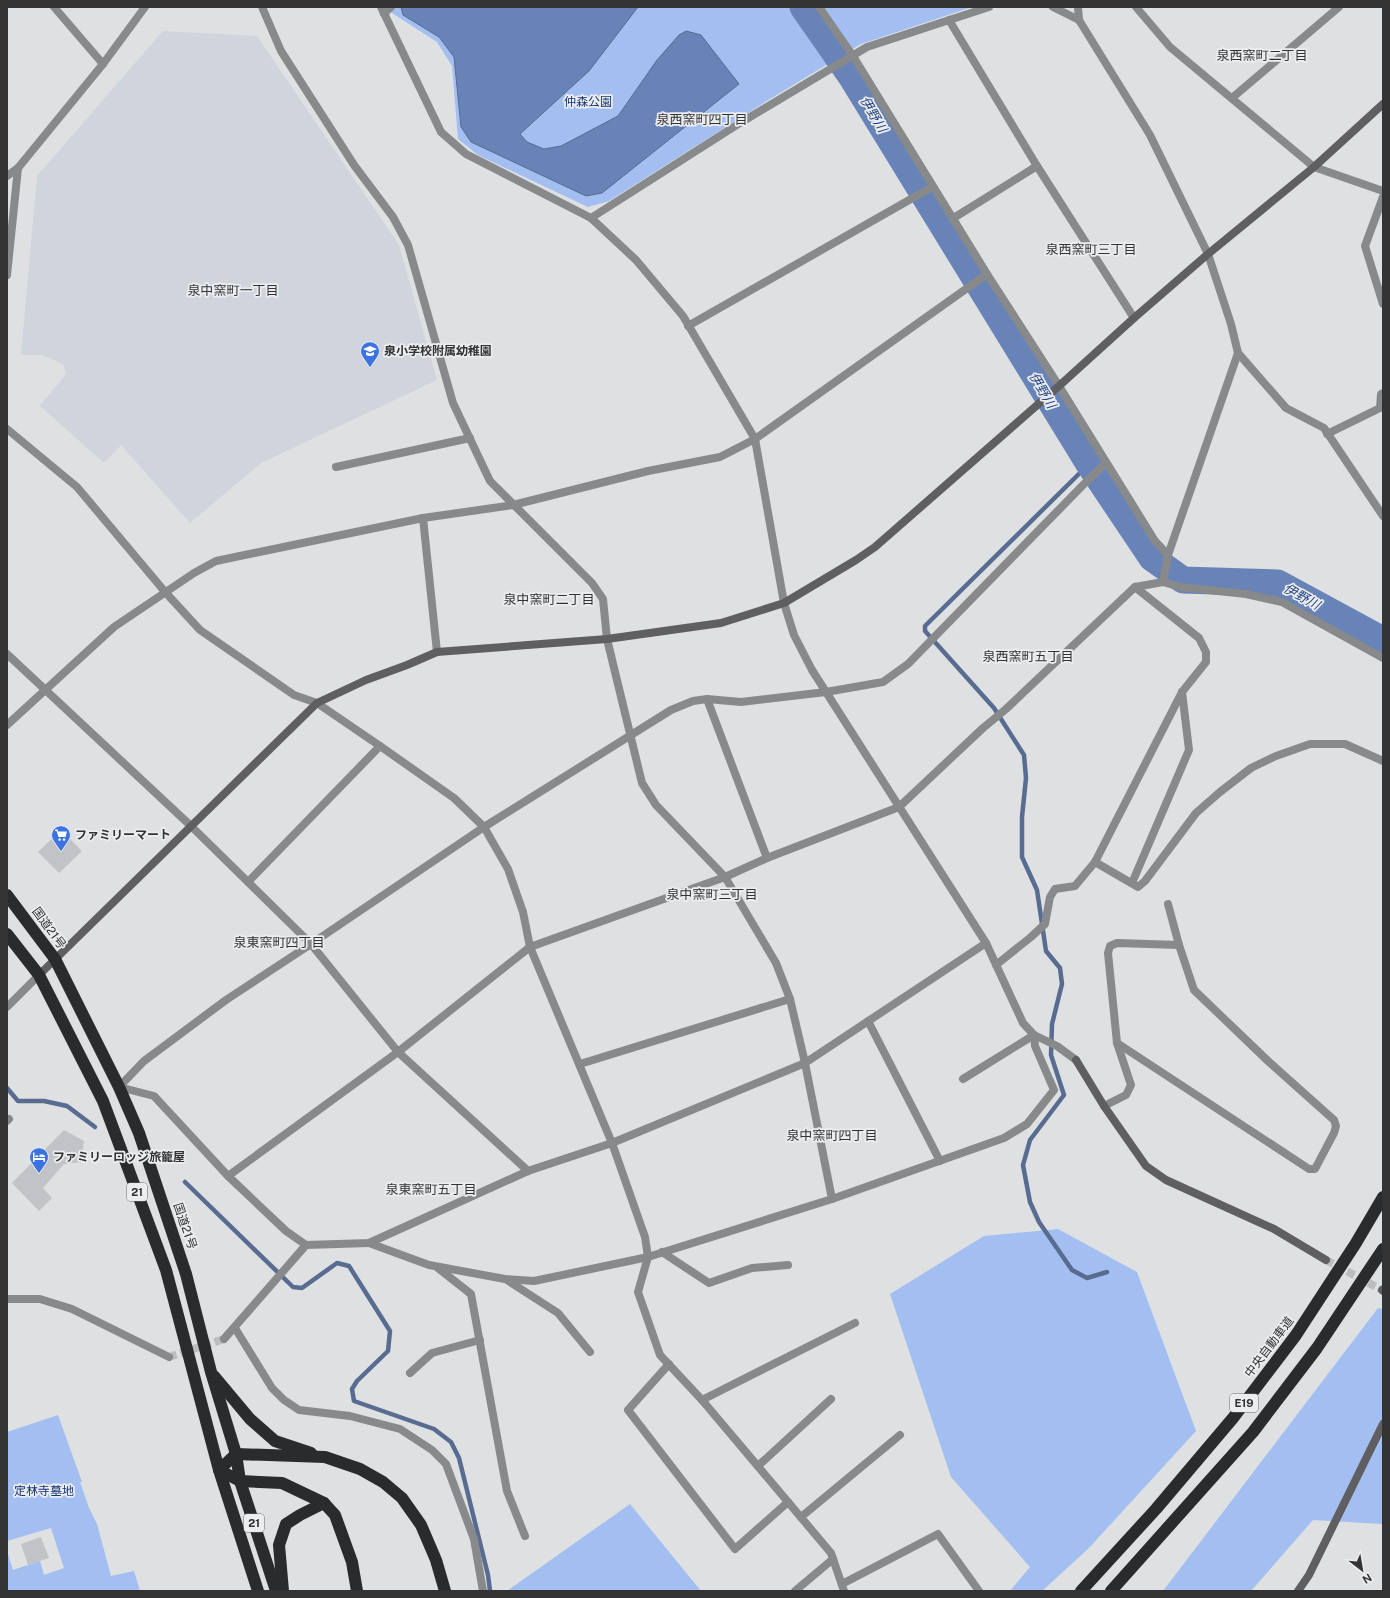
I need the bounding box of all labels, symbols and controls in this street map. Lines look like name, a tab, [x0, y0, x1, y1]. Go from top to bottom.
district label: 泉西窯町二丁目	[1216, 48, 1308, 63]
water label: 伊野川	[857, 94, 891, 137]
park label: 仲森公園	[564, 95, 612, 109]
district label: 泉西窯町四丁目	[656, 112, 748, 127]
district label: 泉西窯町三丁目	[1045, 242, 1137, 257]
district label: 泉中窯町一丁目	[187, 283, 279, 298]
school or university icon: 泉小学校附属幼稚園	[359, 340, 381, 368]
place label: 泉小学校附属幼稚園	[384, 344, 492, 358]
water label: 伊野川	[1026, 370, 1060, 413]
water label: 伊野川	[1281, 580, 1324, 613]
district label: 泉中窯町二丁目	[503, 592, 595, 607]
district label: 泉西窯町五丁目	[982, 649, 1074, 664]
supermarket icon: ファミリーマート	[50, 824, 72, 852]
place label: ファミリーマート	[75, 828, 171, 842]
district label: 泉中窯町三丁目	[666, 887, 758, 902]
street label: 国道21号	[29, 904, 69, 952]
district label: 泉東窯町四丁目	[233, 935, 325, 950]
district label: 泉中窯町四丁目	[786, 1128, 878, 1143]
hotel icon: ファミリーロッジ旅籠屋	[28, 1146, 50, 1174]
place label: ファミリーロッジ旅籠屋	[53, 1150, 185, 1164]
district label: 泉東窯町五丁目	[385, 1182, 477, 1197]
road number: 21	[127, 1183, 147, 1201]
street label: 国道21号	[171, 1201, 199, 1251]
street label: 中央自動車道	[1242, 1314, 1296, 1380]
road number: E19	[1230, 1394, 1258, 1412]
park label: 定林寺墓地	[14, 1484, 74, 1498]
road number: 21	[244, 1514, 264, 1532]
north arrow	[1342, 1550, 1382, 1590]
text: N	[1360, 1571, 1374, 1586]

